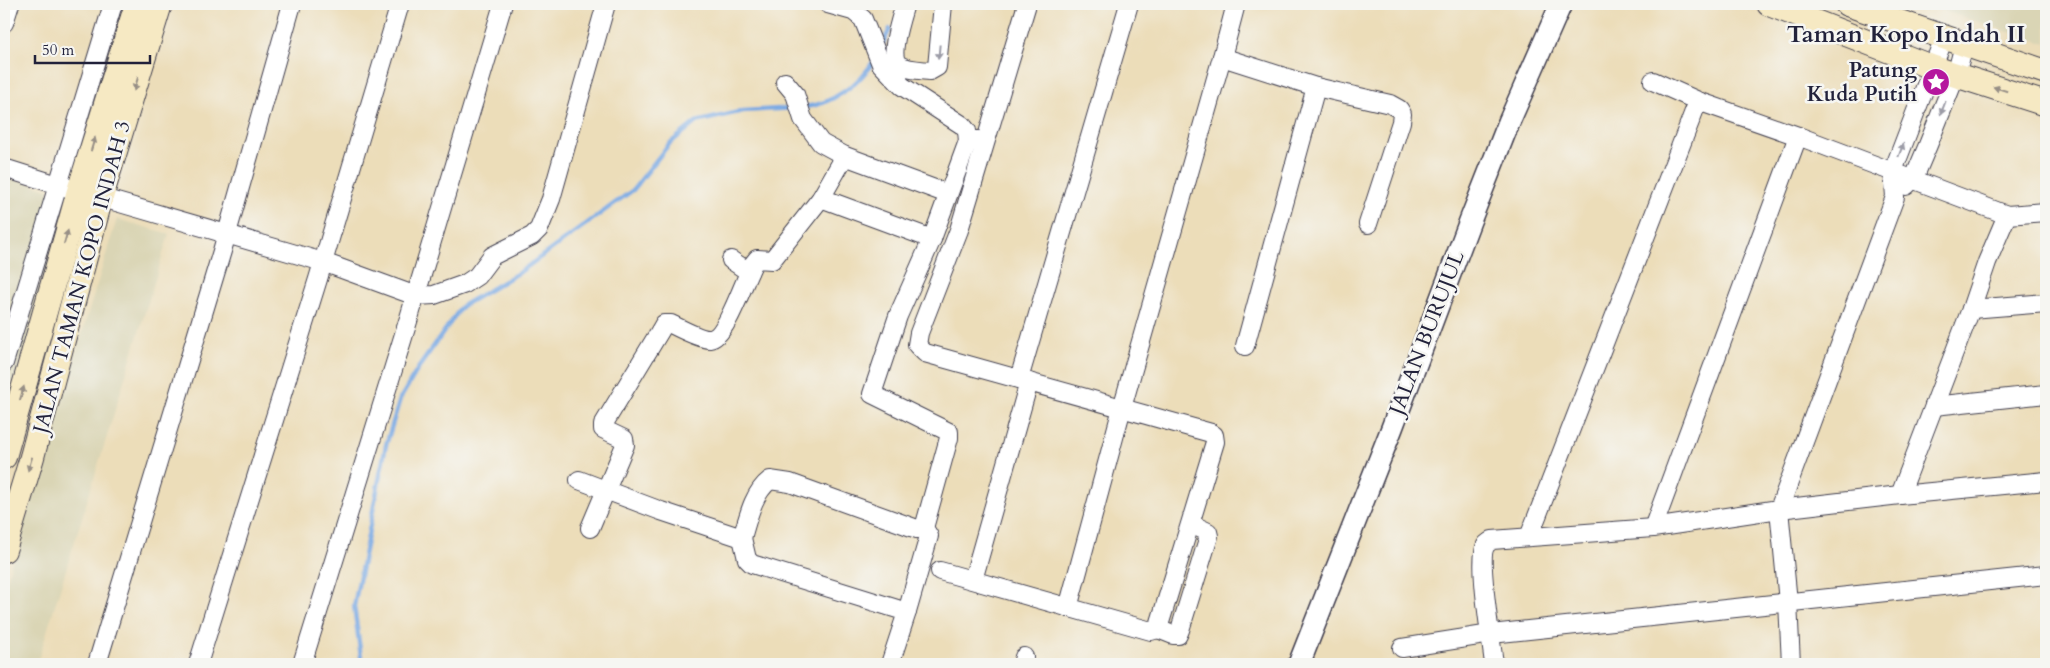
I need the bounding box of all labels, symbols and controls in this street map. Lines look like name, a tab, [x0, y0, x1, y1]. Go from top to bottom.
district label: Taman Kopo Indah II	[1787, 18, 2025, 51]
scale bar	[35, 32, 150, 64]
text: 50 m	[42, 40, 74, 60]
one-way arrow	[934, 45, 942, 61]
place label: Patung Kuda Putih	[1807, 56, 1917, 109]
place icon: Patung Kuda Putih	[1921, 67, 1951, 97]
one-way arrow	[132, 76, 139, 91]
one-way arrow	[1992, 85, 2007, 92]
one-way arrow	[1939, 101, 1947, 116]
street label: JALAN TAMAN KOPO INDAH 3	[25, 117, 138, 440]
one-way arrow	[90, 136, 98, 151]
one-way arrow	[1897, 142, 1905, 157]
one-way arrow	[62, 229, 70, 244]
street label: JALAN BURUJUL	[1381, 247, 1472, 422]
one-way arrow	[18, 386, 26, 401]
one-way arrow	[25, 457, 33, 472]

